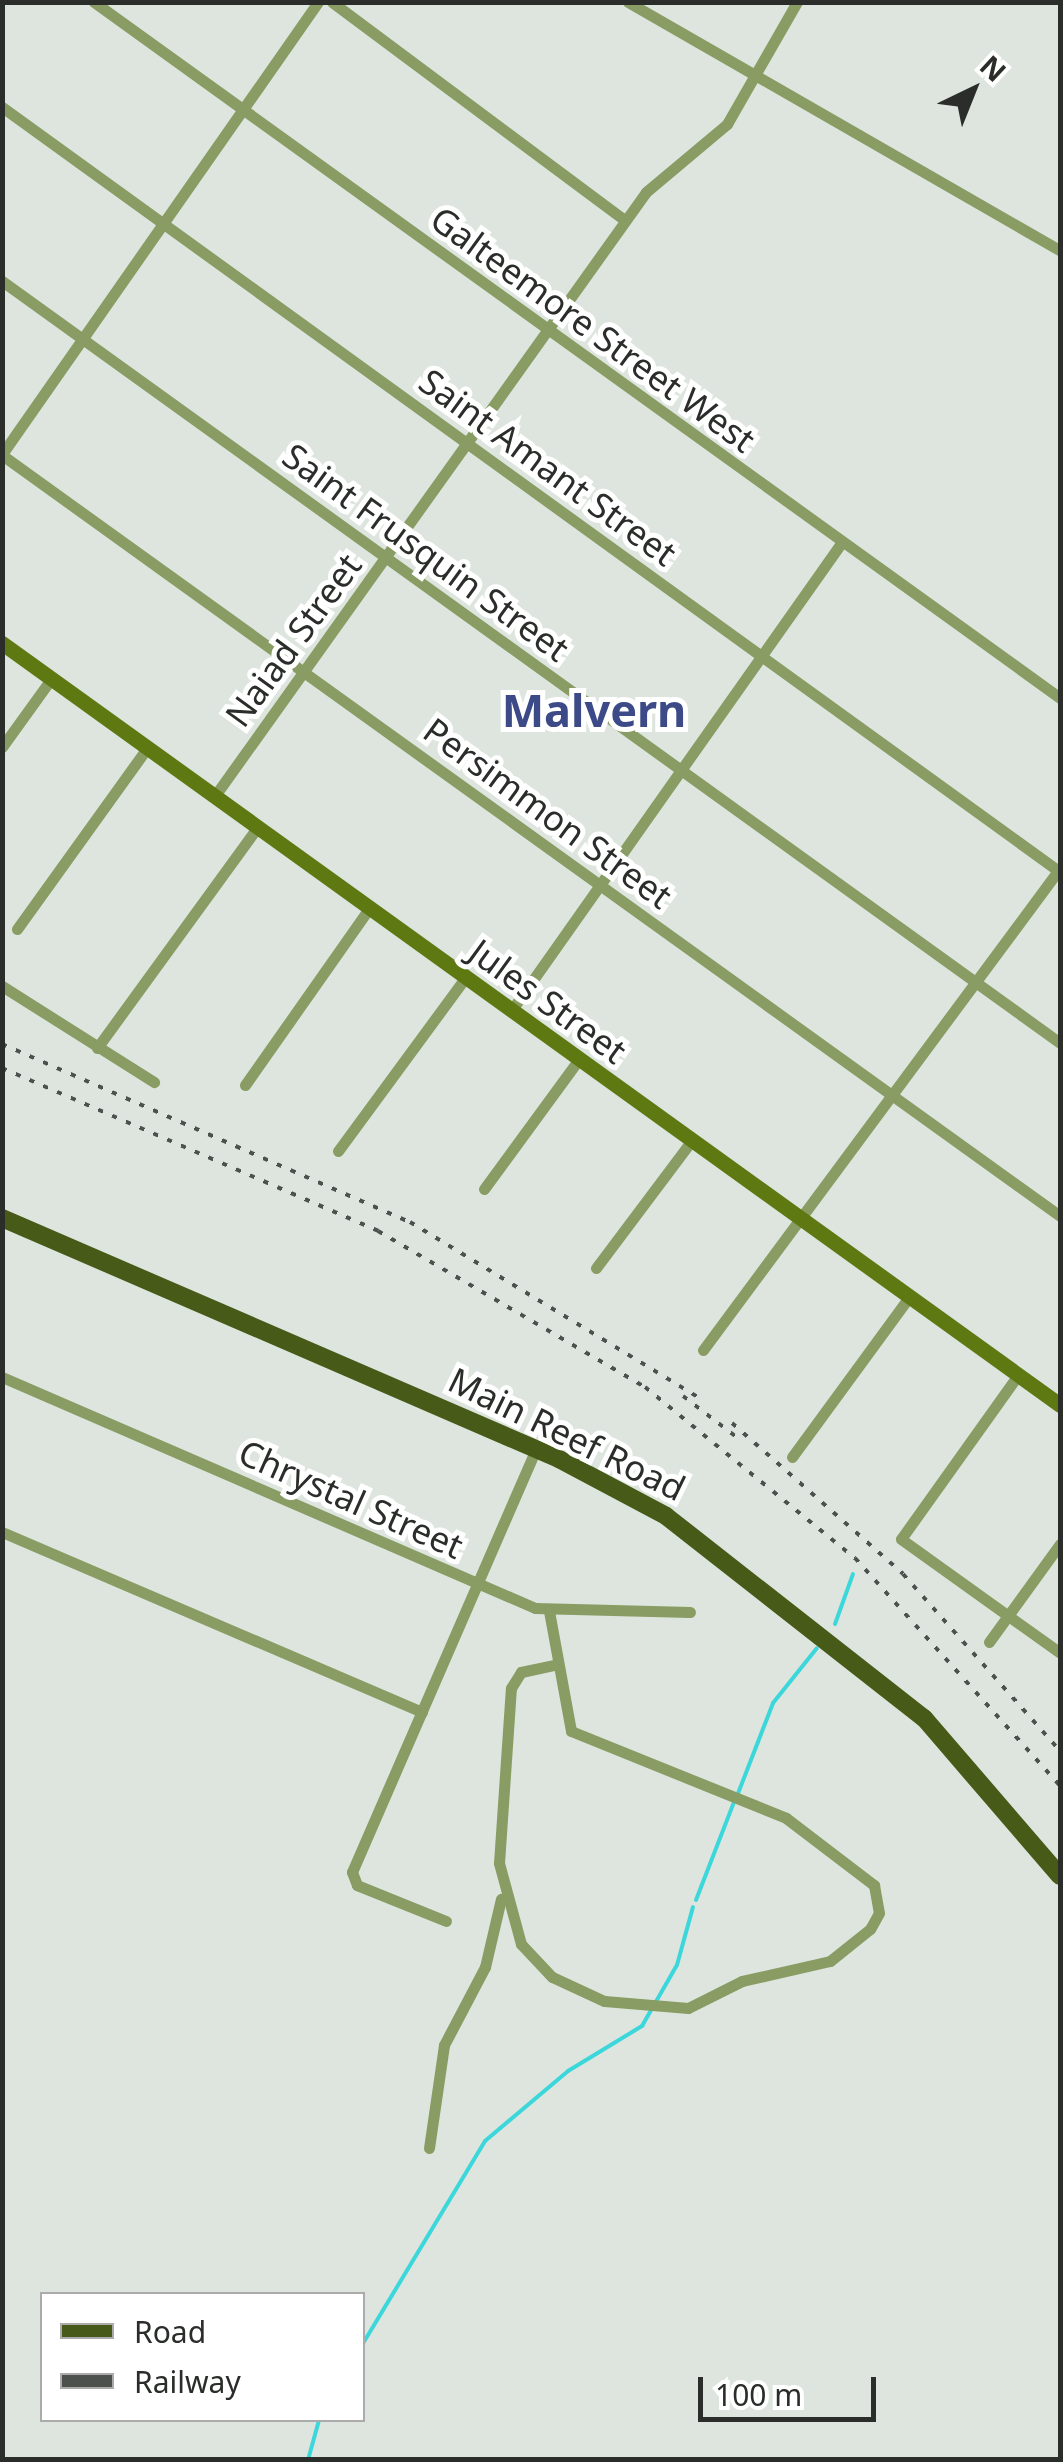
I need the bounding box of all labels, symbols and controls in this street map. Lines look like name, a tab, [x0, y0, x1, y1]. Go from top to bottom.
north arrow	[923, 40, 1023, 140]
text: N	[972, 46, 1015, 90]
street label: Galteemore Street West	[423, 197, 763, 461]
street label: Saint Amant Street	[411, 360, 685, 574]
street label: Saint Frusquin Street	[275, 434, 577, 670]
street label: Naiad Street	[216, 545, 370, 735]
district label: Malvern	[502, 683, 686, 737]
street label: Persimmon Street	[416, 709, 680, 917]
street label: Jules Street	[461, 930, 635, 1072]
street label: Main Reef Road	[442, 1359, 692, 1509]
street label: Chrystal Street	[232, 1431, 470, 1567]
legend	[40, 2292, 365, 2422]
text: Road	[134, 2311, 206, 2352]
scale bar	[703, 2357, 880, 2419]
text: Railway	[134, 2361, 241, 2402]
text: 100 m	[715, 2374, 802, 2415]

